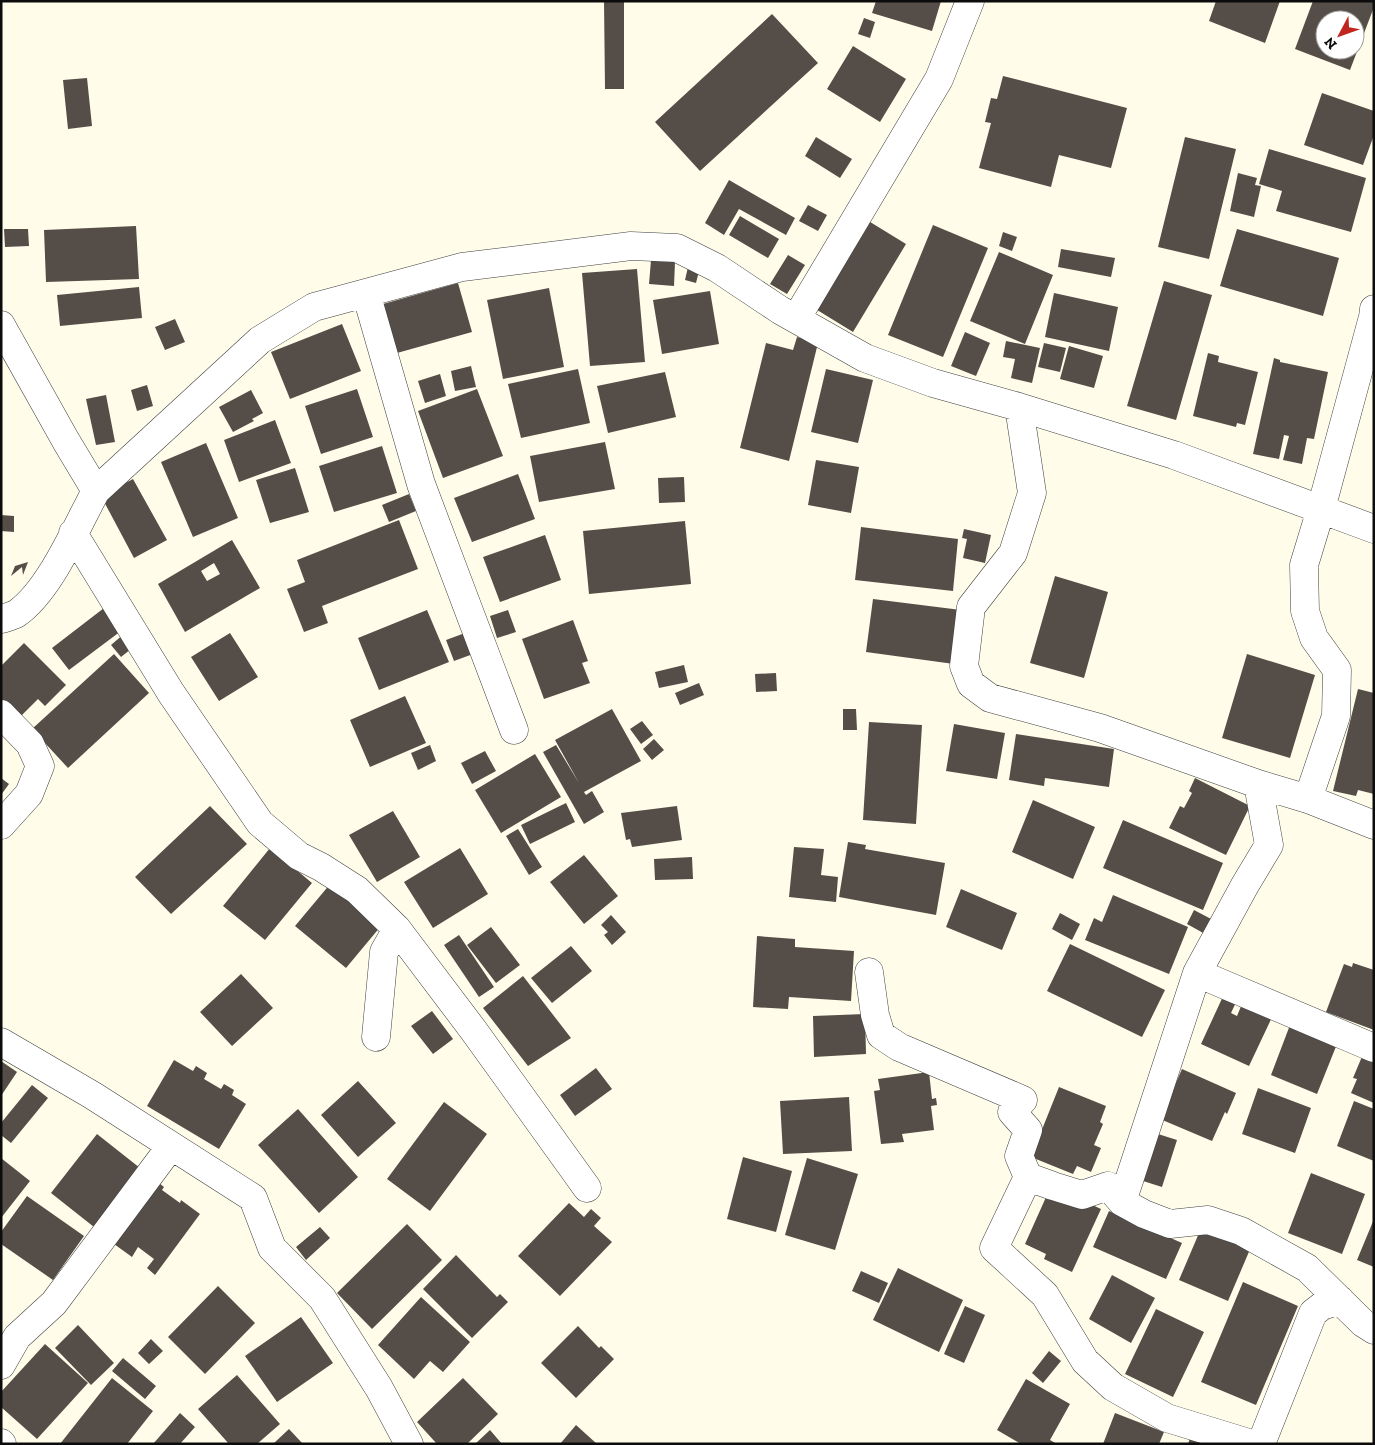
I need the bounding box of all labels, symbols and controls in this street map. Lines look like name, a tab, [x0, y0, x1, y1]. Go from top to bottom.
north arrow	[1315, 10, 1365, 60]
text: N	[1320, 33, 1340, 53]

